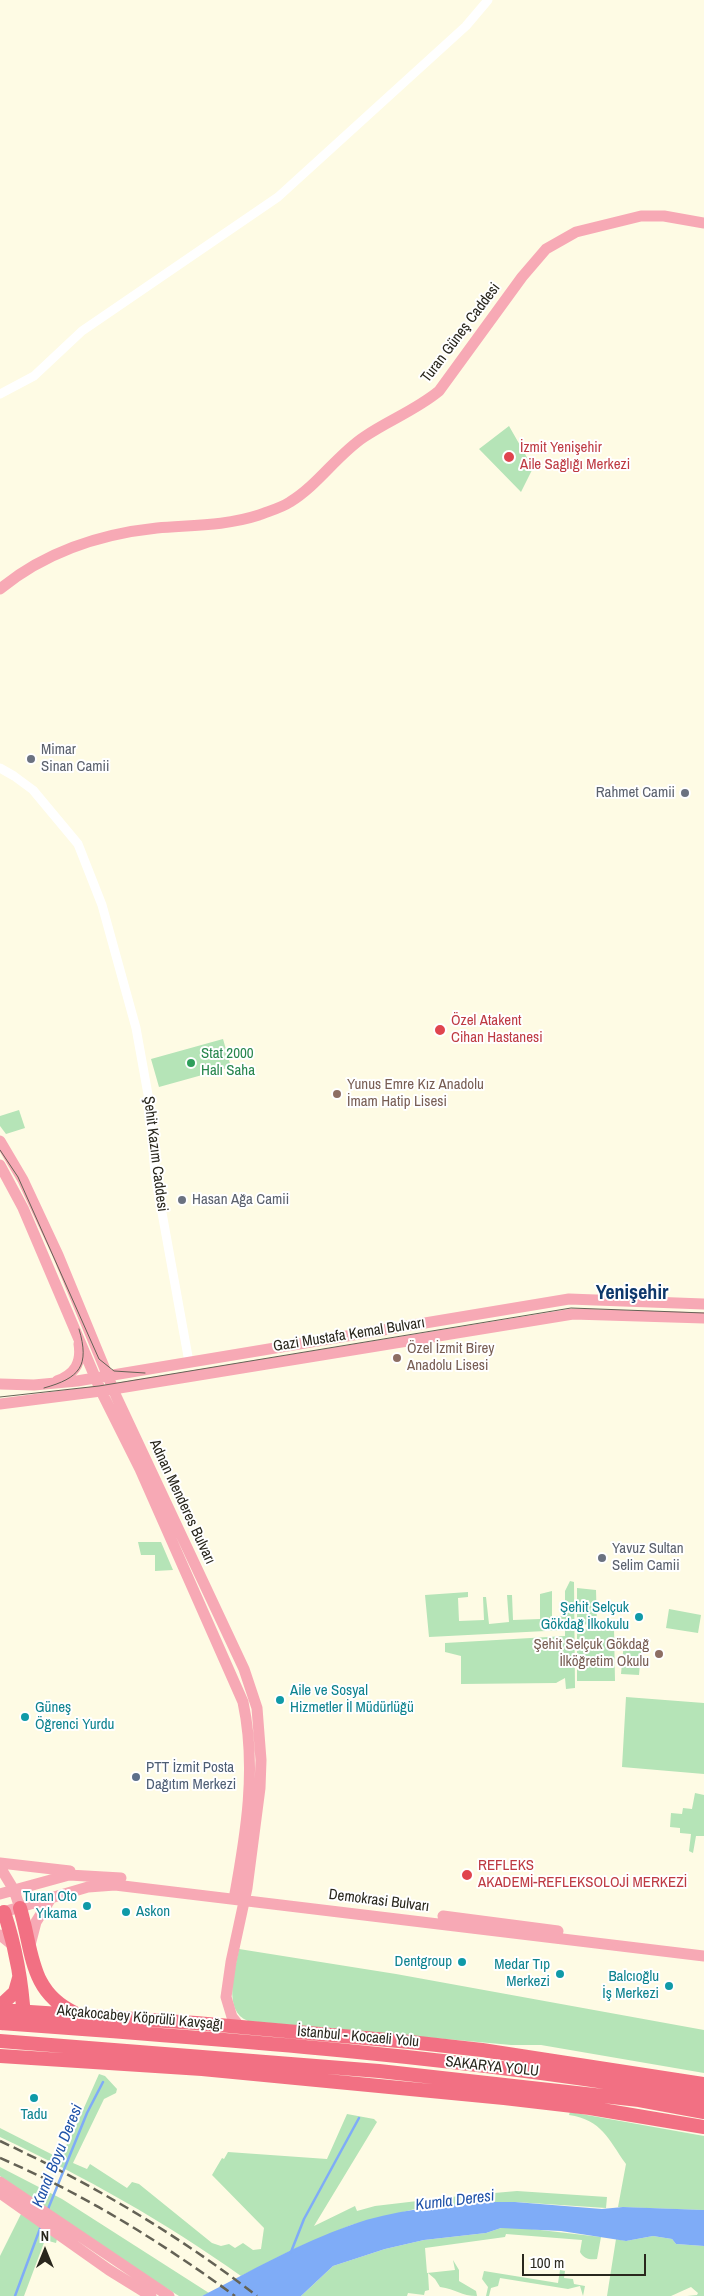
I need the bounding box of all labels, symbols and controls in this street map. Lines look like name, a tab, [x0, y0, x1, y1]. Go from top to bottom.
street label: Turan Güneş Caddesi	[418, 280, 504, 386]
place label: İzmit Yenişehir Aile Sağlığı Merkezi	[520, 439, 630, 474]
marker: İzmit Yenişehir Aile Sağlığı Merkezi	[502, 450, 516, 464]
place label: Mimar Sinan Camii	[41, 741, 109, 776]
marker: Mimar Sinan Camii	[25, 753, 37, 765]
place label: Rahmet Camii	[596, 784, 675, 802]
marker: Rahmet Camii	[679, 787, 691, 799]
place label: Özel Atakent Cihan Hastanesi	[451, 1012, 543, 1047]
marker: Özel Atakent Cihan Hastanesi	[433, 1023, 447, 1037]
place label: Stat 2000 Halı Saha	[201, 1045, 255, 1080]
marker: Stat 2000 Halı Saha	[185, 1057, 197, 1069]
place label: Yunus Emre Kız Anadolu İmam Hatip Lisesi	[347, 1076, 484, 1111]
marker: Yunus Emre Kız Anadolu İmam Hatip Lisesi	[331, 1088, 343, 1100]
street label: Şehit Kazım Caddesi	[139, 1095, 171, 1213]
place label: Hasan Ağa Camii	[192, 1191, 289, 1209]
marker: Hasan Ağa Camii	[176, 1194, 188, 1206]
district label: Yenişehir	[596, 1282, 668, 1306]
street label: Gazi Mustafa Kemal Bulvarı	[272, 1314, 426, 1356]
place label: Özel İzmit Birey Anadolu Lisesi	[407, 1340, 494, 1375]
marker: Özel İzmit Birey Anadolu Lisesi	[391, 1352, 403, 1364]
street label: Adnan Menderes Bulvarı	[145, 1437, 219, 1567]
place label: Yavuz Sultan Selim Camii	[612, 1540, 684, 1575]
marker: Yavuz Sultan Selim Camii	[596, 1552, 608, 1564]
place label: Şehit Selçuk Gökdağ İlkokulu	[541, 1599, 629, 1634]
marker: Şehit Selçuk Gökdağ İlkokulu	[633, 1611, 645, 1623]
place label: Şehit Selçuk Gökdağ İlköğretim Okulu	[533, 1636, 649, 1671]
marker: Şehit Selçuk Gökdağ İlköğretim Okulu	[653, 1648, 665, 1660]
place label: Aile ve Sosyal Hizmetler İl Müdürlüğü	[290, 1682, 414, 1717]
marker: Aile ve Sosyal Hizmetler İl Müdürlüğü	[274, 1694, 286, 1706]
place label: Güneş Öğrenci Yurdu	[35, 1699, 114, 1734]
marker: Güneş Öğrenci Yurdu	[19, 1711, 31, 1723]
place label: PTT İzmit Posta Dağıtım Merkezi	[146, 1759, 236, 1794]
marker: PTT İzmit Posta Dağıtım Merkezi	[130, 1771, 142, 1783]
place label: REFLEKS AKADEMİ-REFLEKSOLOJİ MERKEZİ	[478, 1857, 687, 1892]
marker: REFLEKS AKADEMİ-REFLEKSOLOJİ MERKEZİ	[460, 1868, 474, 1882]
street label: Demokrasi Bulvarı	[328, 1886, 430, 1916]
place label: Turan Oto Yıkama	[23, 1888, 77, 1923]
marker: Turan Oto Yıkama	[81, 1900, 93, 1912]
place label: Askon	[136, 1903, 170, 1921]
marker: Askon	[120, 1906, 132, 1918]
place label: Dentgroup	[395, 1953, 452, 1971]
marker: Dentgroup	[456, 1956, 468, 1968]
place label: Medar Tıp Merkezi	[494, 1956, 550, 1991]
marker: Medar Tıp Merkezi	[554, 1968, 566, 1980]
place label: Balcıoğlu İş Merkezi	[602, 1968, 659, 2003]
marker: Balcıoğlu İş Merkezi	[663, 1980, 675, 1992]
street label: Akçakocabey Köprülü Kavşağı	[56, 2002, 224, 2034]
street label: İstanbul - Kocaeli Yolu	[296, 2023, 420, 2051]
street label: SAKARYA YOLU	[444, 2053, 540, 2081]
marker: Tadu	[28, 2092, 40, 2104]
water label: Kanal Boyu Deresi	[29, 2102, 87, 2210]
place label: Tadu	[21, 2106, 47, 2124]
water label: Kumla Deresi	[414, 2187, 496, 2215]
north arrow	[20, 2226, 70, 2276]
text: N	[41, 2227, 49, 2245]
scale bar	[524, 2244, 648, 2276]
text: 100 m	[530, 2252, 564, 2273]

